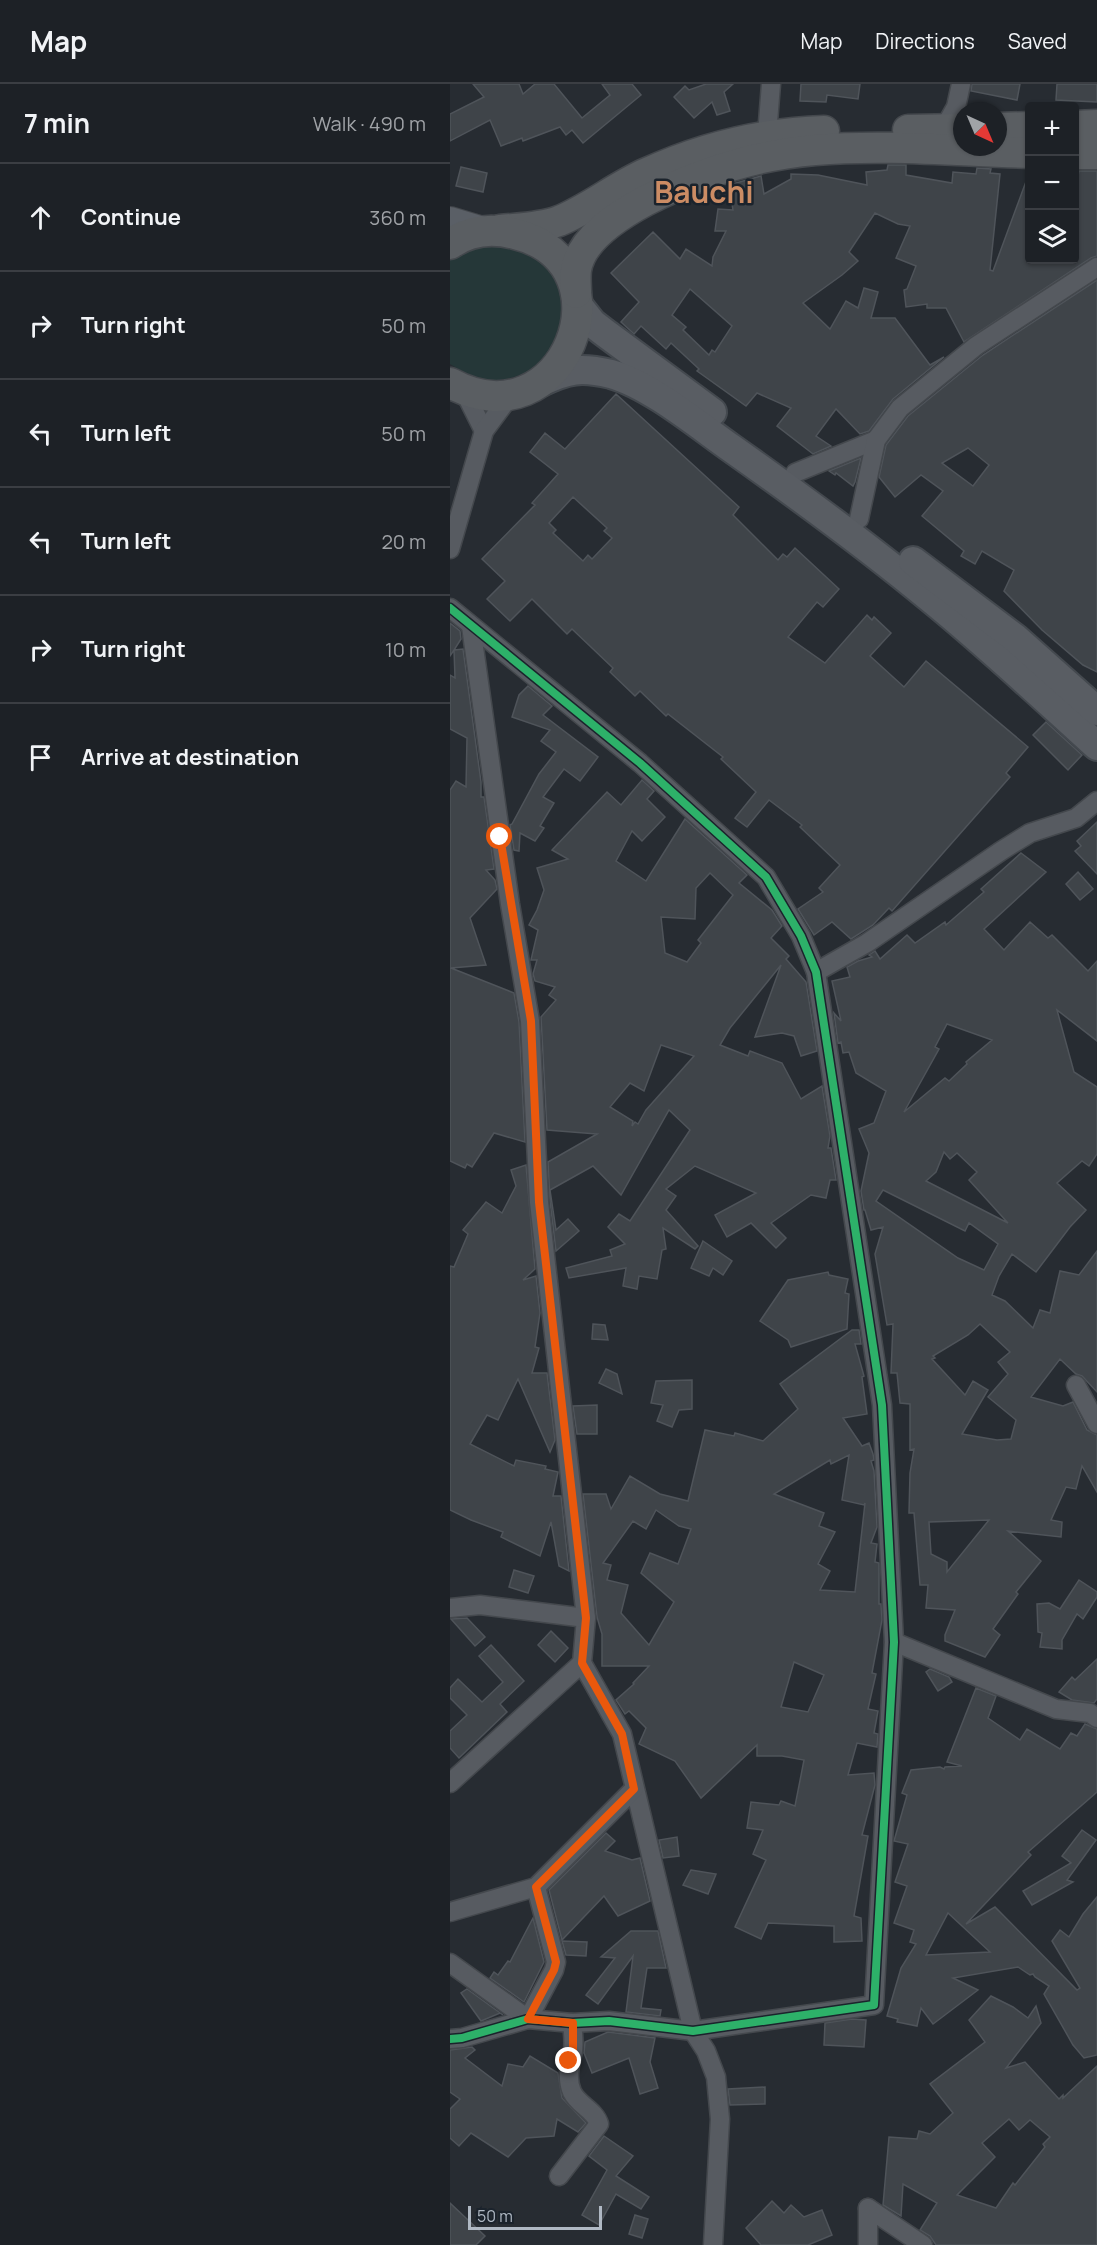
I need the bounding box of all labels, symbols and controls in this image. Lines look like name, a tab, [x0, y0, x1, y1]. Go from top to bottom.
text: Map	[30, 22, 87, 60]
text: Map	[801, 27, 842, 55]
text: Directions	[875, 27, 975, 55]
text: Saved	[1008, 27, 1067, 55]
north arrow	[953, 102, 1007, 156]
map controls	[1025, 102, 1079, 264]
button: +	[1025, 102, 1079, 156]
text: 7 min	[24, 105, 90, 141]
text: Walk · 490 m	[313, 110, 426, 137]
button: −	[1025, 156, 1079, 210]
district label: Bauchi	[654, 171, 754, 212]
icon: ahead	[24, 201, 57, 234]
text: Continue	[81, 202, 181, 232]
text: 360 m	[369, 204, 426, 231]
button: layers	[1025, 210, 1079, 264]
icon: right	[24, 309, 57, 342]
text: Turn right	[81, 310, 186, 340]
text: 50 m	[381, 312, 426, 339]
icon: left	[24, 417, 57, 450]
text: Turn left	[81, 418, 171, 448]
text: 50 m	[381, 420, 426, 447]
icon: left	[24, 525, 57, 558]
text: Turn left	[81, 526, 171, 556]
text: 20 m	[381, 528, 426, 555]
icon: right	[24, 633, 57, 666]
text: Turn right	[81, 634, 186, 664]
text: 10 m	[385, 636, 426, 663]
icon: arrive	[24, 741, 57, 774]
text: Arrive at destination	[81, 742, 299, 772]
route start	[486, 823, 512, 849]
route end	[555, 2047, 581, 2073]
scale bar	[468, 2203, 602, 2230]
text: 50 m	[477, 2205, 513, 2227]

